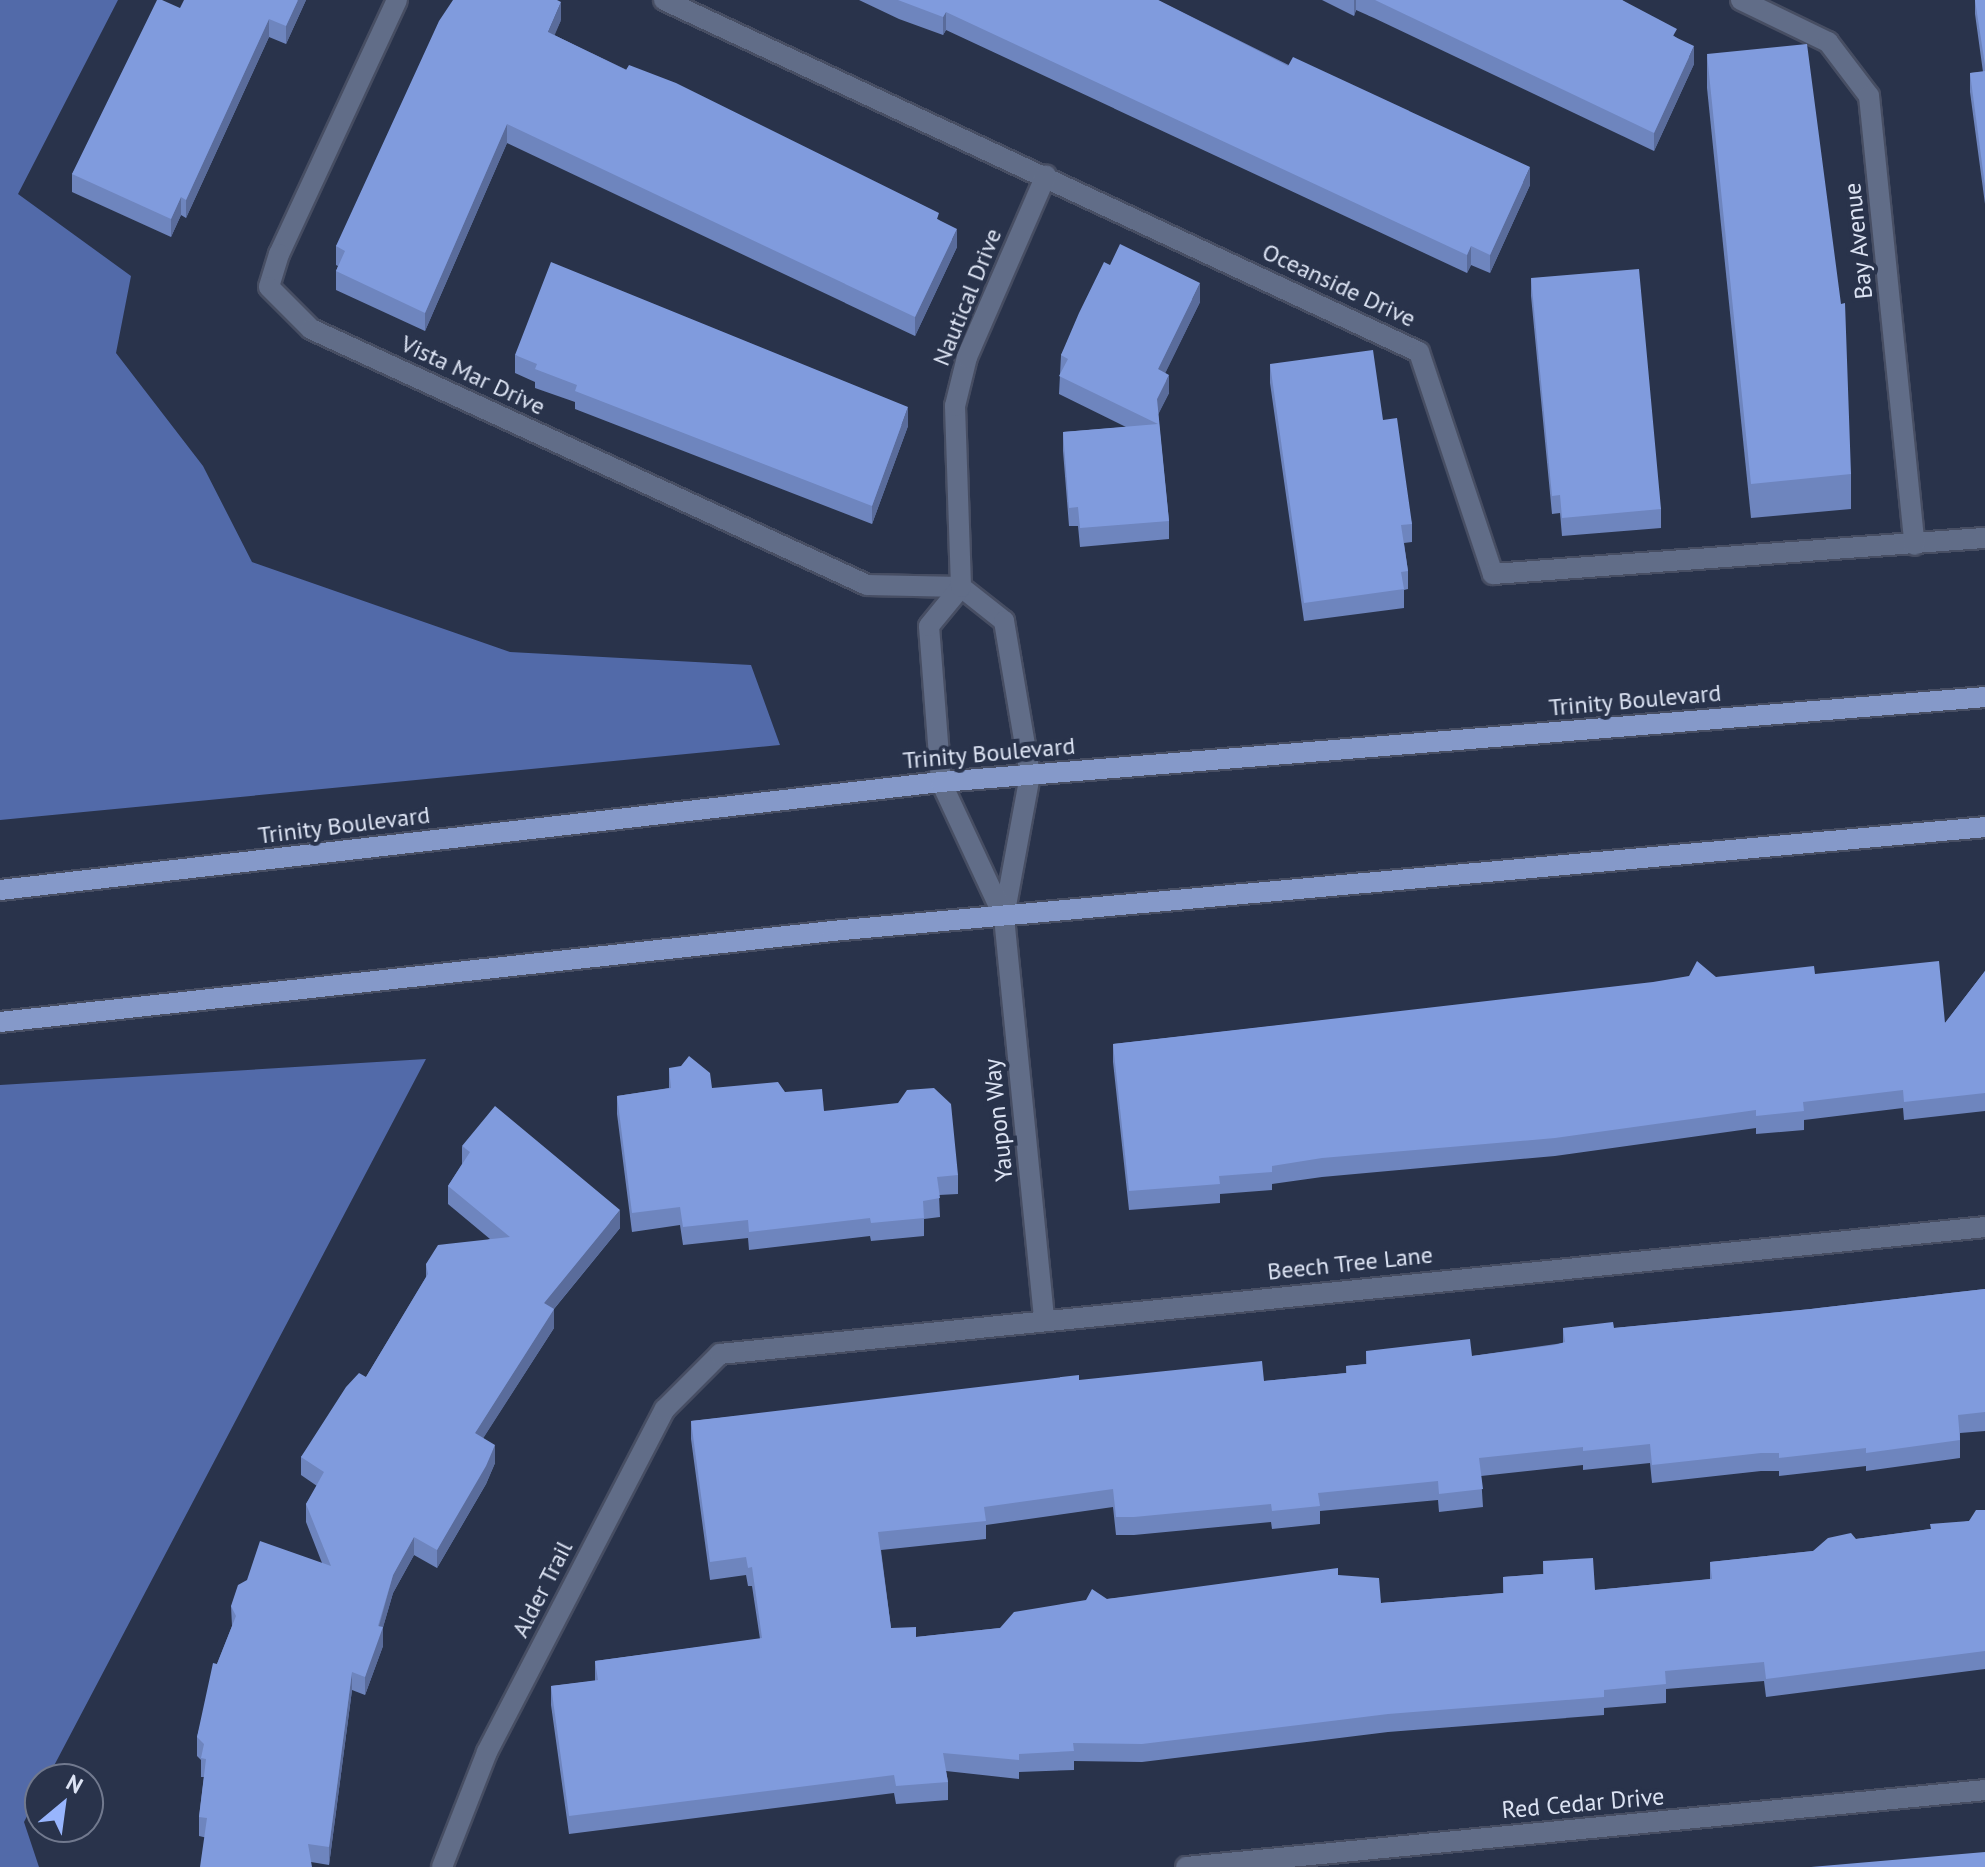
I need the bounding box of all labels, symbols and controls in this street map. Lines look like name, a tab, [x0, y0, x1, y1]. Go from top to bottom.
street label: Bay Avenue	[1837, 181, 1879, 301]
street label: Nautical Drive	[926, 224, 1008, 370]
street label: Oceanside Drive	[1258, 237, 1420, 333]
street label: Vista Mar Drive	[396, 329, 550, 421]
street label: Trinity Boulevard	[1547, 678, 1723, 722]
street label: Trinity Boulevard	[901, 731, 1077, 775]
street label: Trinity Boulevard	[256, 800, 432, 850]
street label: Yaupon Way	[977, 1057, 1019, 1183]
street label: Beech Tree Lane	[1266, 1240, 1434, 1286]
street label: Alder Trail	[505, 1536, 579, 1642]
north arrow	[24, 1763, 104, 1843]
text: N	[62, 1768, 88, 1800]
street label: Red Cedar Drive	[1501, 1782, 1665, 1824]

